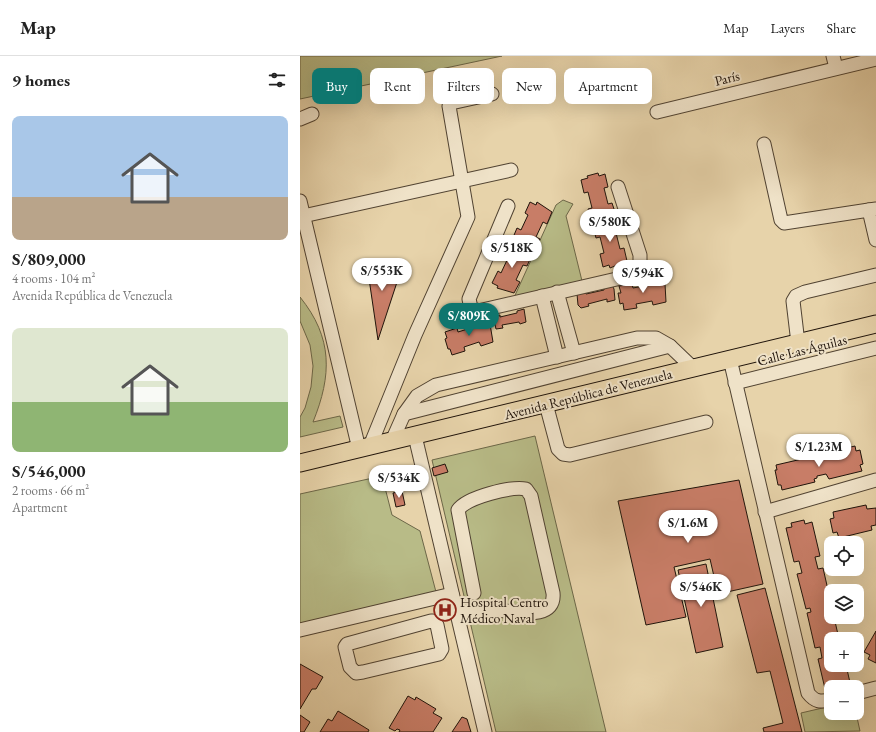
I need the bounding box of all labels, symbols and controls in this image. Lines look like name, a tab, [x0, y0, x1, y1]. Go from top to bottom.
text: Map	[20, 15, 56, 40]
text: Map	[723, 19, 748, 37]
text: Layers	[770, 19, 805, 37]
text: Share	[827, 19, 856, 37]
street label: París	[713, 66, 742, 90]
chip: Buy	[312, 68, 362, 104]
chip: Rent	[370, 68, 425, 104]
chip: Filters	[433, 68, 494, 104]
chip: New	[502, 68, 556, 104]
chip: Apartment	[564, 68, 652, 104]
text: 9 homes	[12, 69, 70, 91]
icon: filters	[266, 69, 288, 91]
icon: home	[114, 142, 186, 214]
pin: S/580K	[577, 209, 643, 243]
text: S/580K	[589, 213, 631, 230]
pin: S/518K	[479, 235, 545, 269]
text: S/518K	[491, 239, 533, 256]
text: S/809,000	[12, 248, 85, 270]
pin: S/553K	[349, 258, 415, 292]
pin: S/594K	[610, 260, 676, 294]
text: S/553K	[361, 262, 403, 279]
text: S/594K	[622, 264, 664, 281]
text: 4 rooms · 104 m²	[12, 270, 96, 287]
text: Avenida República de Venezuela	[12, 287, 172, 304]
pin: S/809K	[436, 303, 502, 337]
text: S/809K	[448, 307, 490, 324]
street label: Calle Las Águilas	[755, 330, 849, 370]
icon: home	[114, 354, 186, 426]
street label: Avenida República de Venezuela	[501, 364, 674, 424]
pin: S/1.23M	[782, 434, 856, 468]
text: S/1.23M	[795, 438, 843, 455]
text: S/546,000	[12, 460, 85, 482]
pin: S/534K	[366, 465, 432, 499]
text: S/534K	[378, 469, 420, 486]
text: 2 rooms · 66 m²	[12, 482, 89, 499]
text: Apartment	[12, 499, 67, 516]
pin: S/1.6M	[655, 510, 721, 544]
text: S/1.6M	[668, 514, 708, 531]
map controls	[824, 536, 864, 720]
button: locate	[824, 536, 864, 576]
pin: S/546K	[668, 574, 734, 608]
text: S/546K	[680, 578, 722, 595]
button: layers	[824, 584, 864, 624]
place label: Hospital Centro Médico Naval	[460, 593, 548, 627]
hospital icon: Hospital Centro Médico Naval	[432, 597, 458, 623]
button: +	[824, 632, 864, 672]
button: −	[824, 680, 864, 720]

